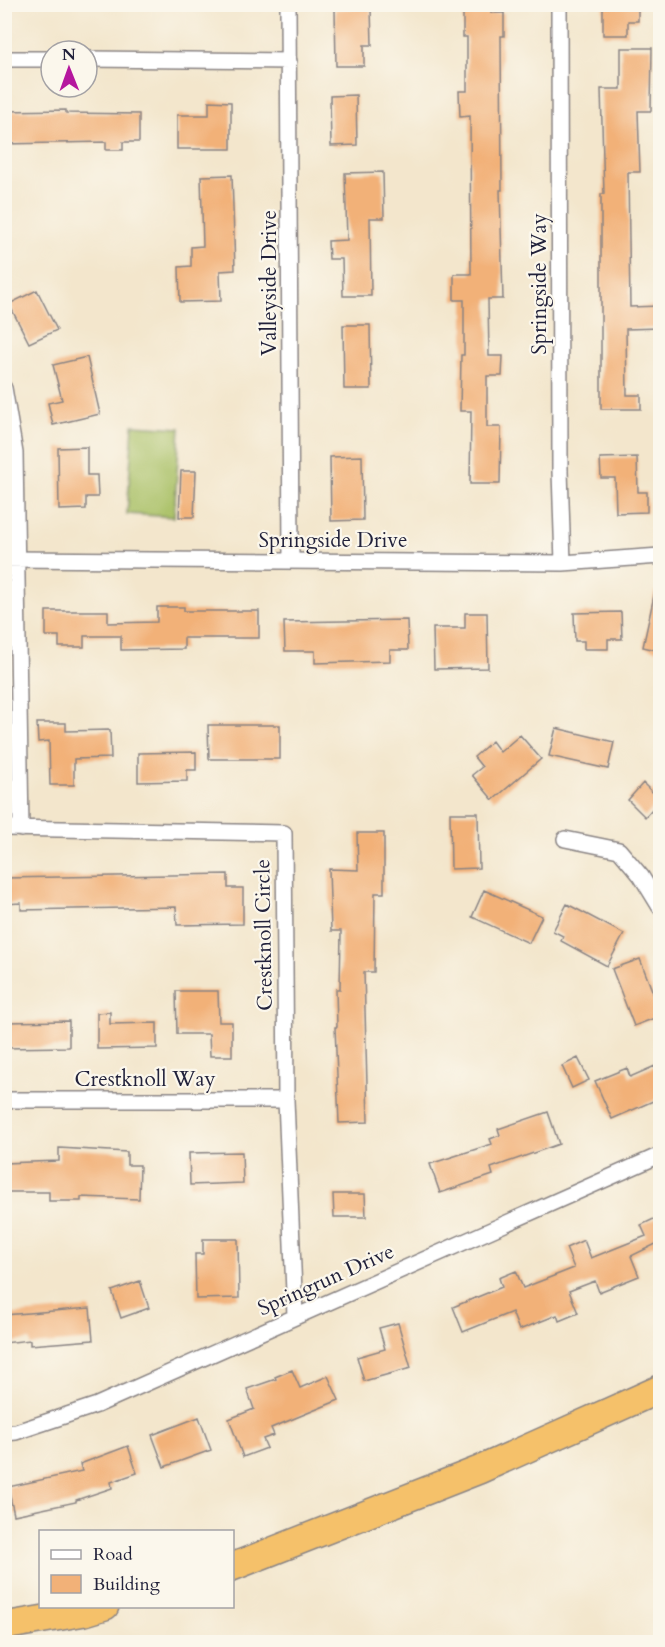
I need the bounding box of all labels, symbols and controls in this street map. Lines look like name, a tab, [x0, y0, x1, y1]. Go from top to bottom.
north arrow	[39, 39, 99, 99]
text: N	[62, 44, 76, 66]
street label: Valleyside Drive	[255, 210, 284, 356]
street label: Springside Way	[525, 213, 554, 355]
street label: Springside Drive	[258, 526, 408, 555]
street label: Crestknoll Circle	[248, 859, 280, 1011]
street label: Crestknoll Way	[74, 1065, 216, 1094]
street label: Springrun Drive	[253, 1237, 399, 1323]
legend	[39, 1530, 234, 1608]
text: Road	[93, 1542, 133, 1567]
text: Building	[93, 1572, 161, 1597]

